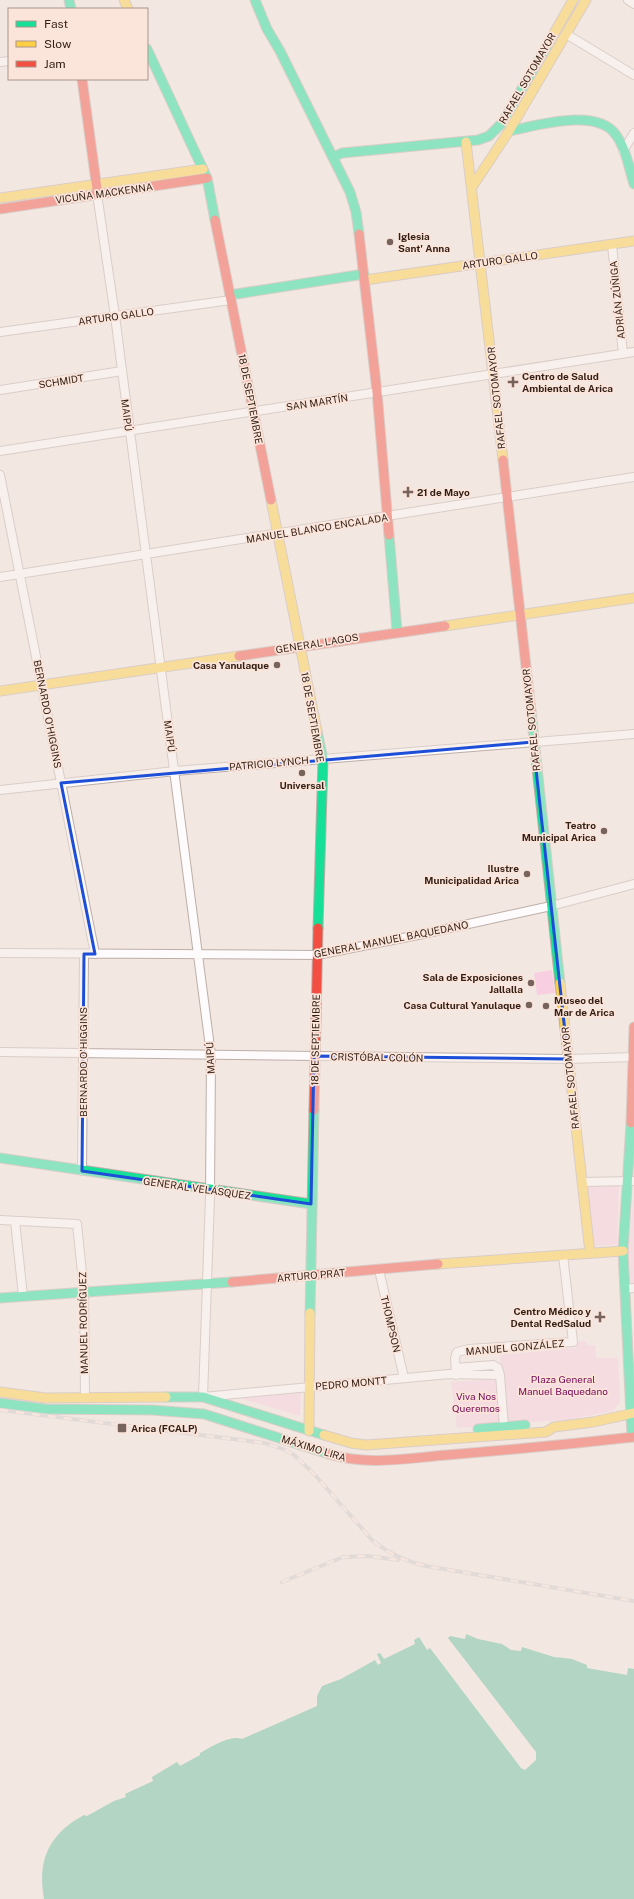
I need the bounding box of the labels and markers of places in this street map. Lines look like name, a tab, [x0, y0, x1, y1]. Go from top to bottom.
place label: Iglesia Sant' Anna	[398, 230, 450, 254]
marker: Iglesia Sant' Anna	[385, 237, 395, 247]
place label: Centro de Salud Ambiental de Arica	[522, 370, 613, 394]
marker: Centro de Salud Ambiental de Arica	[507, 376, 519, 388]
marker: 21 de Mayo	[402, 486, 414, 498]
place label: 21 de Mayo	[417, 486, 470, 498]
place label: Casa Yanulaque	[193, 659, 269, 671]
marker: Casa Yanulaque	[272, 660, 282, 670]
marker: Universal	[297, 768, 307, 778]
place label: Universal	[279, 779, 325, 791]
place label: Teatro Municipal Arica	[522, 819, 596, 843]
marker: Teatro Municipal Arica	[599, 826, 609, 836]
place label: Ilustre Municipalidad Arica	[424, 862, 519, 886]
marker: Ilustre Municipalidad Arica	[522, 869, 532, 879]
place label: Sala de Exposiciones Jallalla	[423, 971, 523, 995]
marker: Sala de Exposiciones Jallalla	[526, 978, 536, 988]
place label: Museo del Mar de Arica	[554, 994, 615, 1018]
place label: Casa Cultural Yanulaque	[404, 999, 521, 1011]
marker: Casa Cultural Yanulaque	[524, 1000, 534, 1010]
marker: Museo del Mar de Arica	[541, 1001, 551, 1011]
place label: Centro Médico y Dental RedSalud	[511, 1305, 591, 1329]
marker: Centro Médico y Dental RedSalud	[594, 1311, 606, 1323]
marker: Arica (FCALP)	[116, 1422, 128, 1434]
place label: Arica (FCALP)	[131, 1422, 198, 1434]

